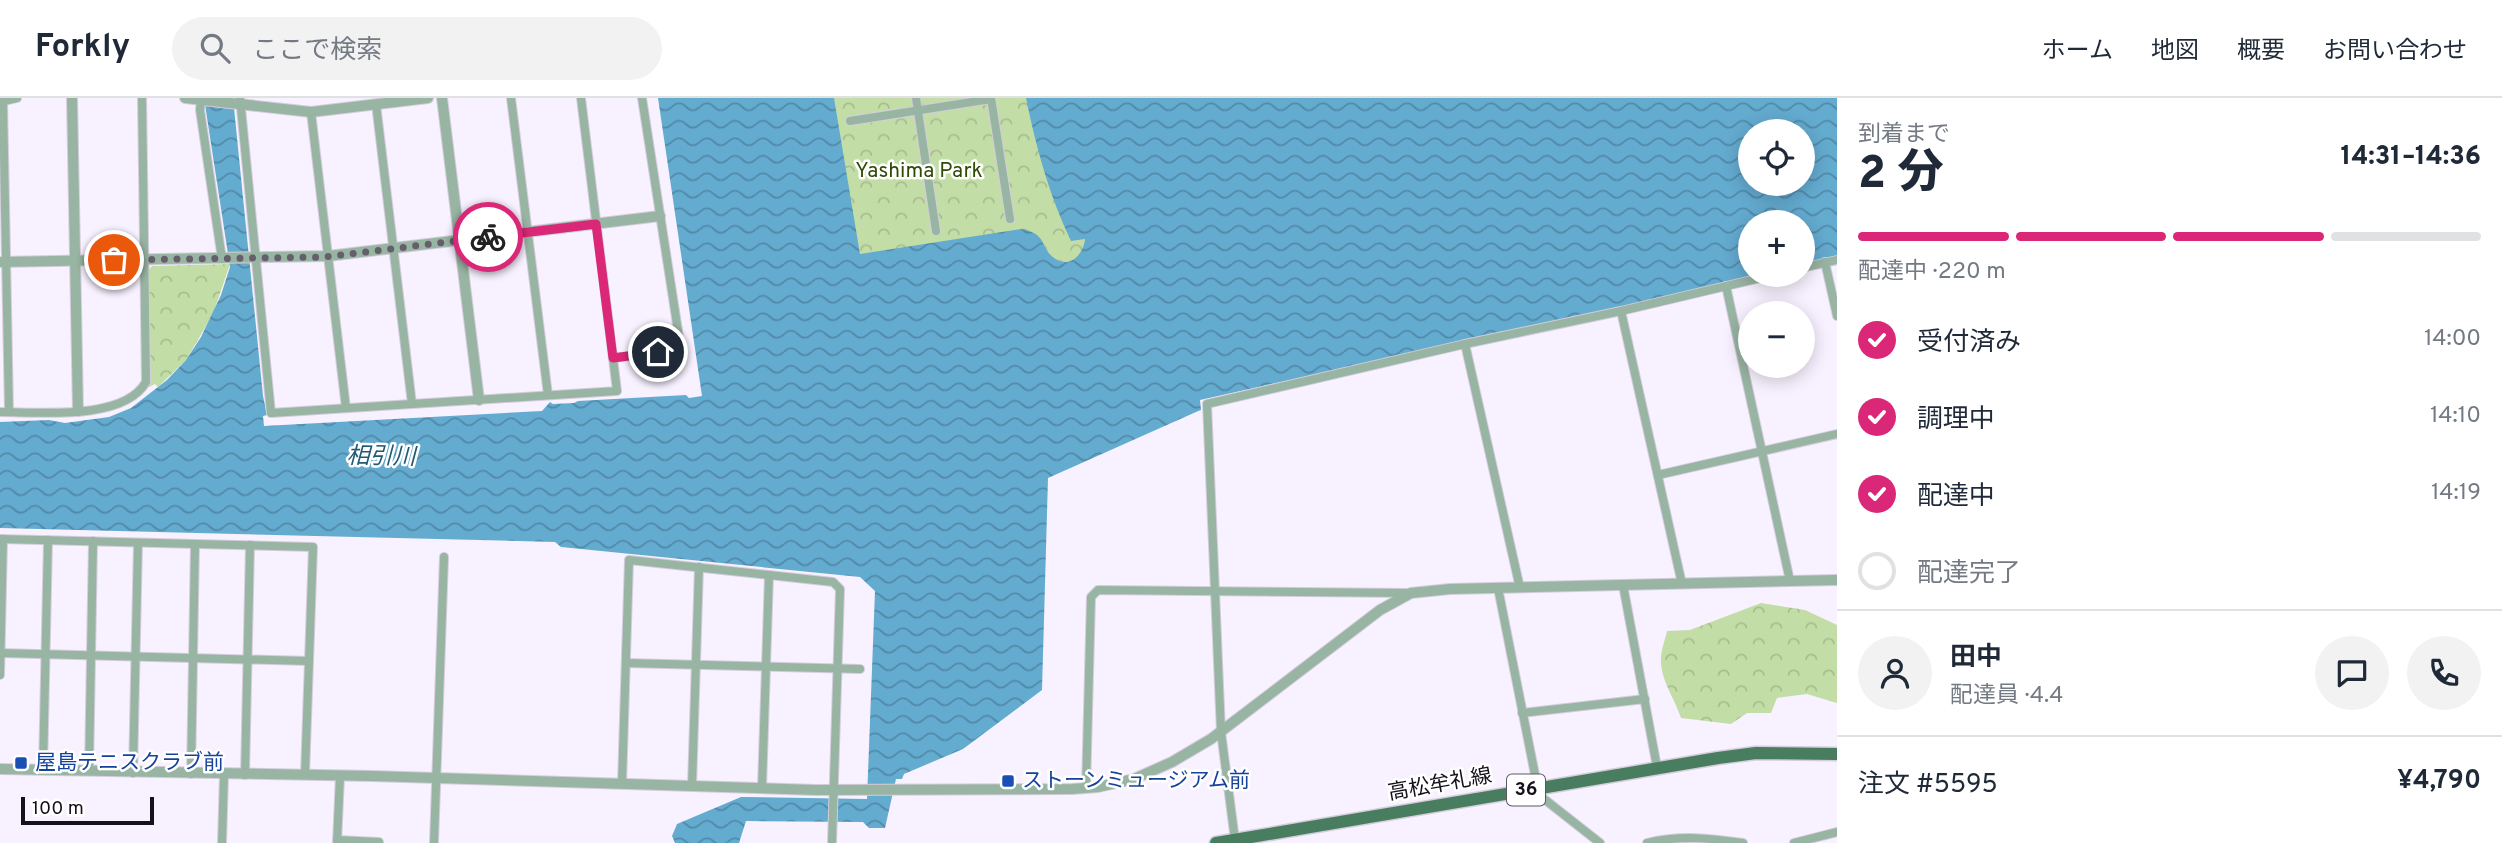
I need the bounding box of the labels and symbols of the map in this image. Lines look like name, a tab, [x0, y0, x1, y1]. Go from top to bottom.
park label: Yashima Park	[855, 158, 983, 185]
courier	[453, 202, 523, 272]
pin	[84, 230, 144, 290]
pin	[628, 322, 688, 382]
water label: 相引川	[346, 443, 419, 473]
place label: 屋島テニスクラブ前	[35, 750, 224, 777]
marker: 屋島テニスクラブ前	[13, 755, 29, 771]
street label: 高松牟礼線	[1386, 763, 1494, 807]
place label: ストーンミュージアム前	[1022, 768, 1250, 795]
marker: ストーンミュージアム前	[1000, 773, 1016, 789]
road number: 36	[1507, 775, 1545, 806]
scale bar	[21, 794, 154, 826]

